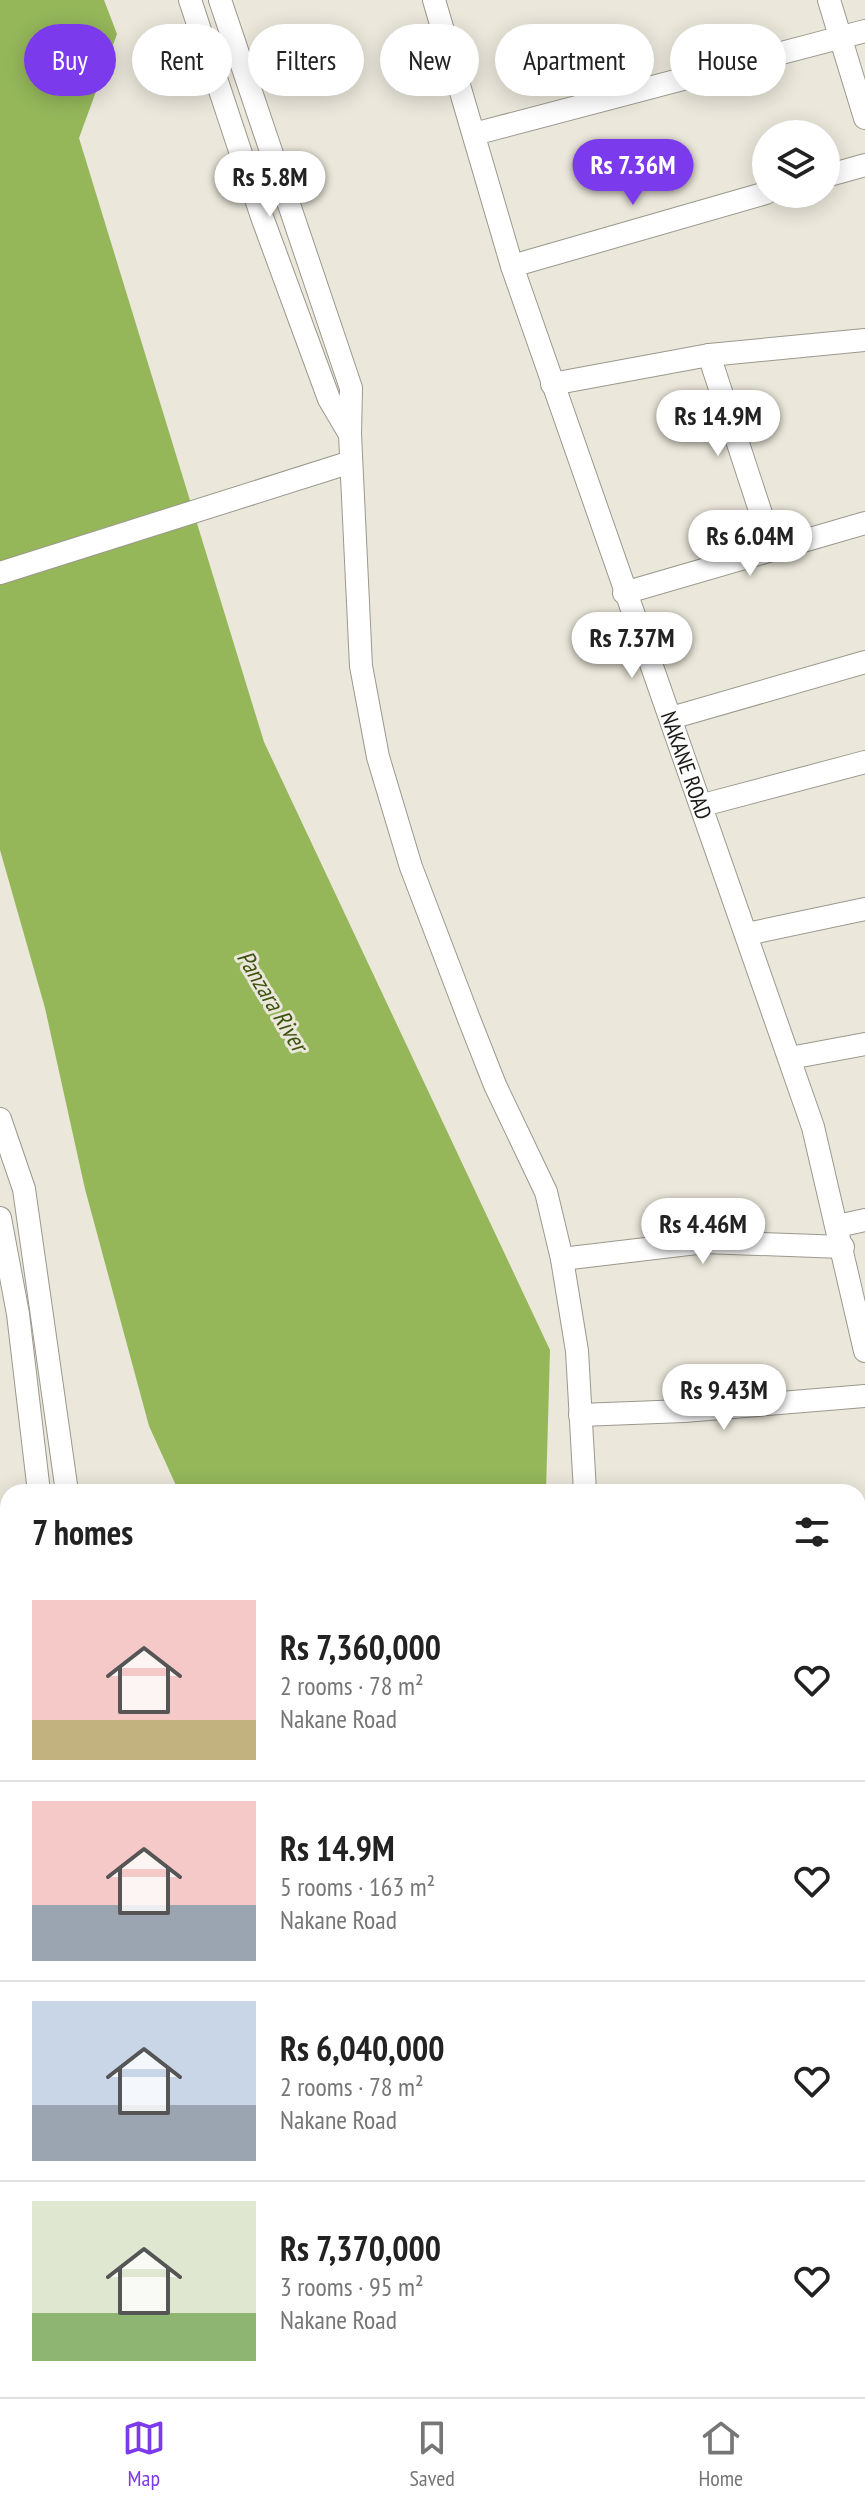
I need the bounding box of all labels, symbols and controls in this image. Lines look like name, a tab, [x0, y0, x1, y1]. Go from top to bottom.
chip: Buy	[24, 24, 116, 96]
chip: Rent	[132, 24, 232, 96]
chip: Filters	[248, 24, 364, 96]
chip: New	[380, 24, 479, 96]
chip: Apartment	[495, 24, 654, 96]
chip: House	[670, 24, 786, 96]
map controls	[752, 120, 840, 208]
button: layers	[752, 120, 840, 208]
pin: Rs 7.36M	[550, 139, 716, 207]
text: Rs 7.36M	[591, 148, 675, 181]
pin: Rs 5.8M	[196, 151, 344, 219]
text: Rs 5.8M	[232, 160, 308, 193]
pin: Rs 14.9M	[635, 390, 801, 458]
text: Rs 14.9M	[674, 399, 762, 432]
pin: Rs 6.04M	[667, 510, 833, 578]
text: Rs 6.04M	[706, 519, 794, 552]
pin: Rs 7.37M	[549, 612, 715, 680]
text: Rs 7.37M	[590, 621, 674, 654]
street label: NAKANE ROAD	[655, 707, 718, 823]
water label: Panzara River	[230, 945, 316, 1060]
pin: Rs 4.46M	[620, 1198, 786, 1266]
text: Rs 4.46M	[659, 1207, 747, 1240]
pin: Rs 9.43M	[641, 1364, 807, 1432]
text: Rs 9.43M	[680, 1373, 768, 1406]
text: 7 homes	[32, 1510, 133, 1554]
icon: filters	[790, 1510, 834, 1554]
text: Rs 7,360,000	[280, 1625, 441, 1669]
icon: home	[96, 1632, 192, 1728]
icon: heart	[790, 1658, 834, 1702]
text: 2 rooms · 78 m²	[280, 1669, 424, 1702]
text: Nakane Road	[280, 1702, 397, 1735]
text: Rs 14.9M	[280, 1826, 395, 1870]
icon: home	[96, 1833, 192, 1929]
icon: heart	[790, 1859, 834, 1903]
text: 5 rooms · 163 m²	[280, 1870, 435, 1903]
text: Nakane Road	[280, 1903, 397, 1936]
text: Rs 6,040,000	[280, 2026, 444, 2070]
icon: home	[96, 2033, 192, 2129]
icon: heart	[790, 2059, 834, 2103]
text: 2 rooms · 78 m²	[280, 2070, 424, 2103]
text: Nakane Road	[280, 2103, 397, 2136]
text: Rs 7,370,000	[280, 2226, 441, 2270]
icon: home	[96, 2233, 192, 2329]
icon: heart	[790, 2259, 834, 2303]
text: 3 rooms · 95 m²	[280, 2270, 424, 2303]
text: Nakane Road	[280, 2303, 397, 2336]
tab: Map	[122, 2416, 166, 2492]
tab: Saved	[409, 2416, 455, 2492]
tab: Home	[698, 2416, 743, 2492]

